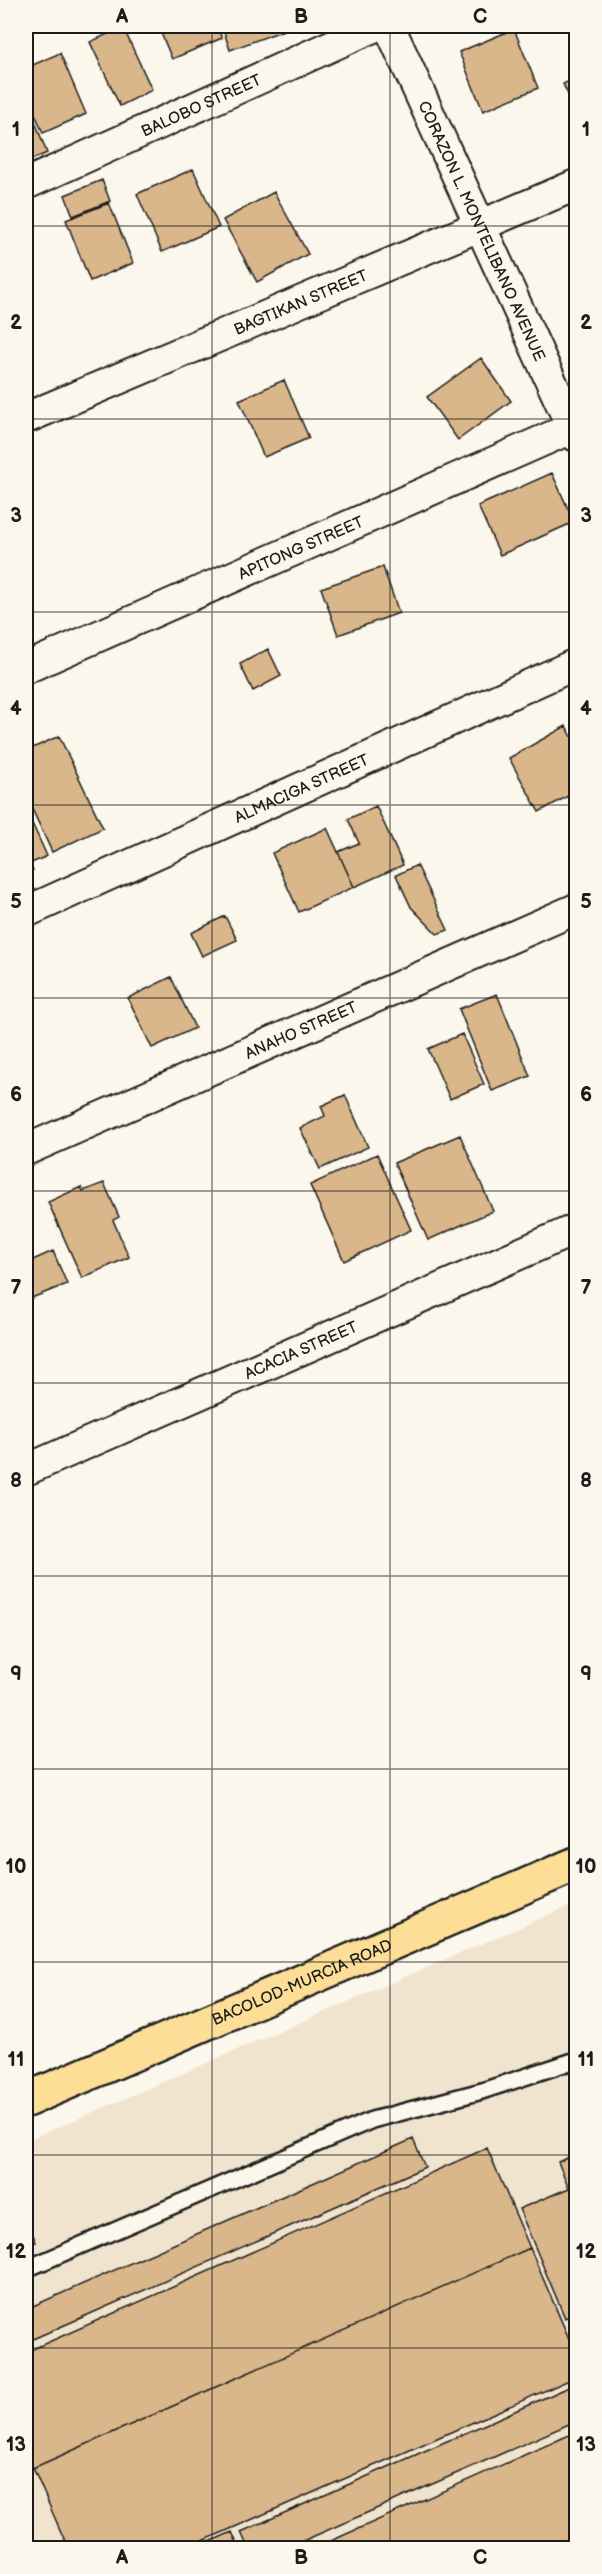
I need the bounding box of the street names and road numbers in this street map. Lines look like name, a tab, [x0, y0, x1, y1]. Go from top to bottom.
street label: BALOBO STREET	[138, 71, 265, 142]
street label: CORAZON L. MONTELIBANO AVENUE	[413, 98, 549, 364]
street label: BAGTIKAN STREET	[231, 266, 371, 340]
street label: APITONG STREET	[236, 513, 367, 584]
street label: ALMACIGA STREET	[232, 751, 372, 828]
street label: ANAHO STREET	[242, 998, 361, 1064]
street label: ACACIA STREET	[242, 1318, 361, 1384]
street label: BACOLOD-MURCIA ROAD	[209, 1936, 395, 2030]

